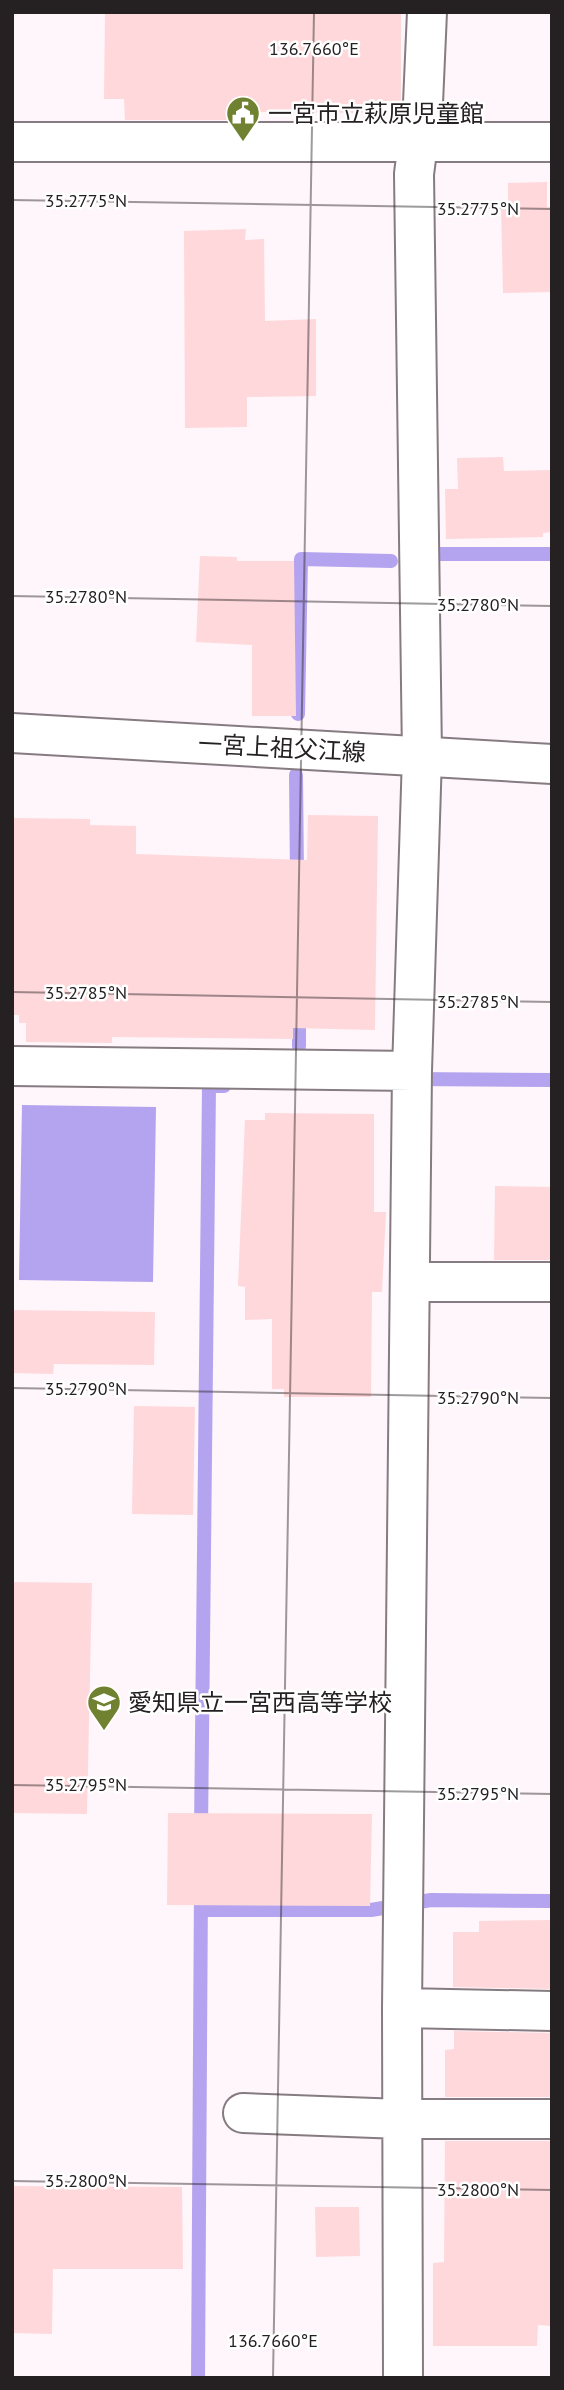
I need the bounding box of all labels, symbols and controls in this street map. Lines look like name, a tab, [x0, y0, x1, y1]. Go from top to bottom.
text: 136.7660°E	[269, 37, 359, 60]
public building icon: 一宮市立萩原児童館	[224, 94, 262, 143]
place label: 一宮市立萩原児童館	[268, 98, 484, 129]
text: 35.2775°N	[45, 189, 127, 212]
text: 35.2775°N	[437, 197, 519, 220]
text: 35.2780°N	[45, 585, 127, 608]
text: 35.2780°N	[437, 593, 519, 616]
street label: 一宮上祖父江線	[197, 728, 367, 768]
text: 35.2785°N	[45, 981, 127, 1004]
text: 35.2785°N	[437, 990, 519, 1013]
text: 35.2790°N	[45, 1377, 127, 1400]
text: 35.2790°N	[437, 1386, 519, 1409]
school or university icon: 愛知県立一宮西高等学校	[85, 1683, 123, 1732]
place label: 愛知県立一宮西高等学校	[128, 1687, 392, 1718]
text: 35.2795°N	[45, 1773, 127, 1796]
text: 35.2795°N	[437, 1782, 519, 1805]
text: 35.2800°N	[45, 2169, 127, 2192]
text: 35.2800°N	[437, 2178, 519, 2201]
text: 136.7660°E	[228, 2329, 318, 2352]

